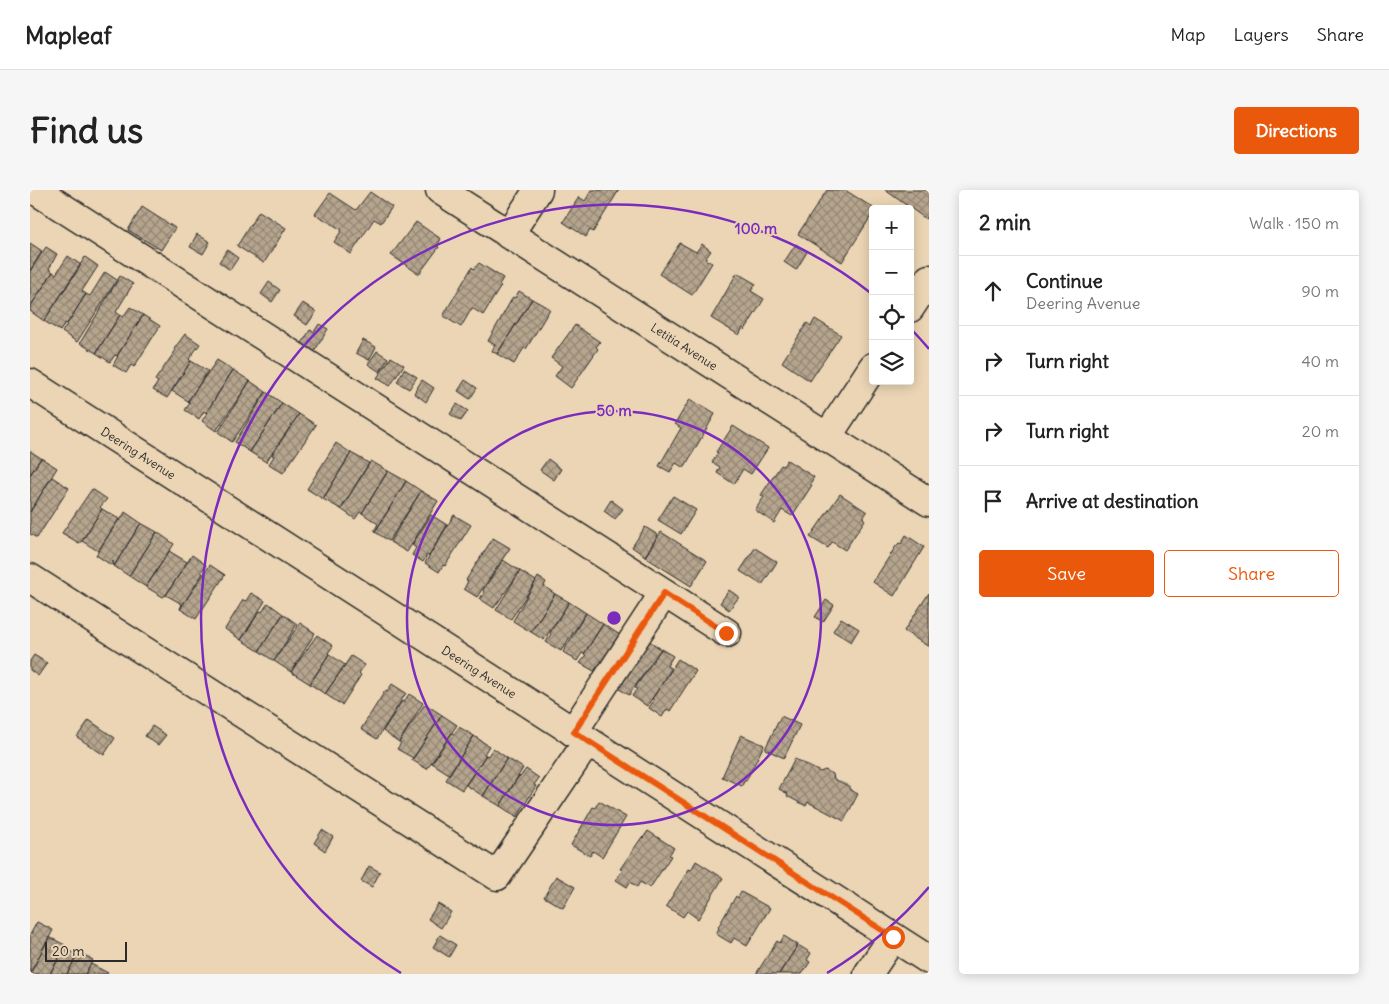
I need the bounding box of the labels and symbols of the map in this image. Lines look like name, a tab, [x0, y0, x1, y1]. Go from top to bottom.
text: 100 m	[735, 219, 777, 238]
street label: Letitia Avenue	[648, 319, 721, 373]
text: 50 m	[596, 401, 632, 420]
street label: Deering Avenue	[98, 423, 179, 482]
centre of rings	[605, 609, 623, 627]
route end	[715, 622, 738, 645]
street label: Deering Avenue	[439, 642, 520, 701]
route start	[882, 926, 905, 949]
scale bar	[45, 939, 128, 962]

